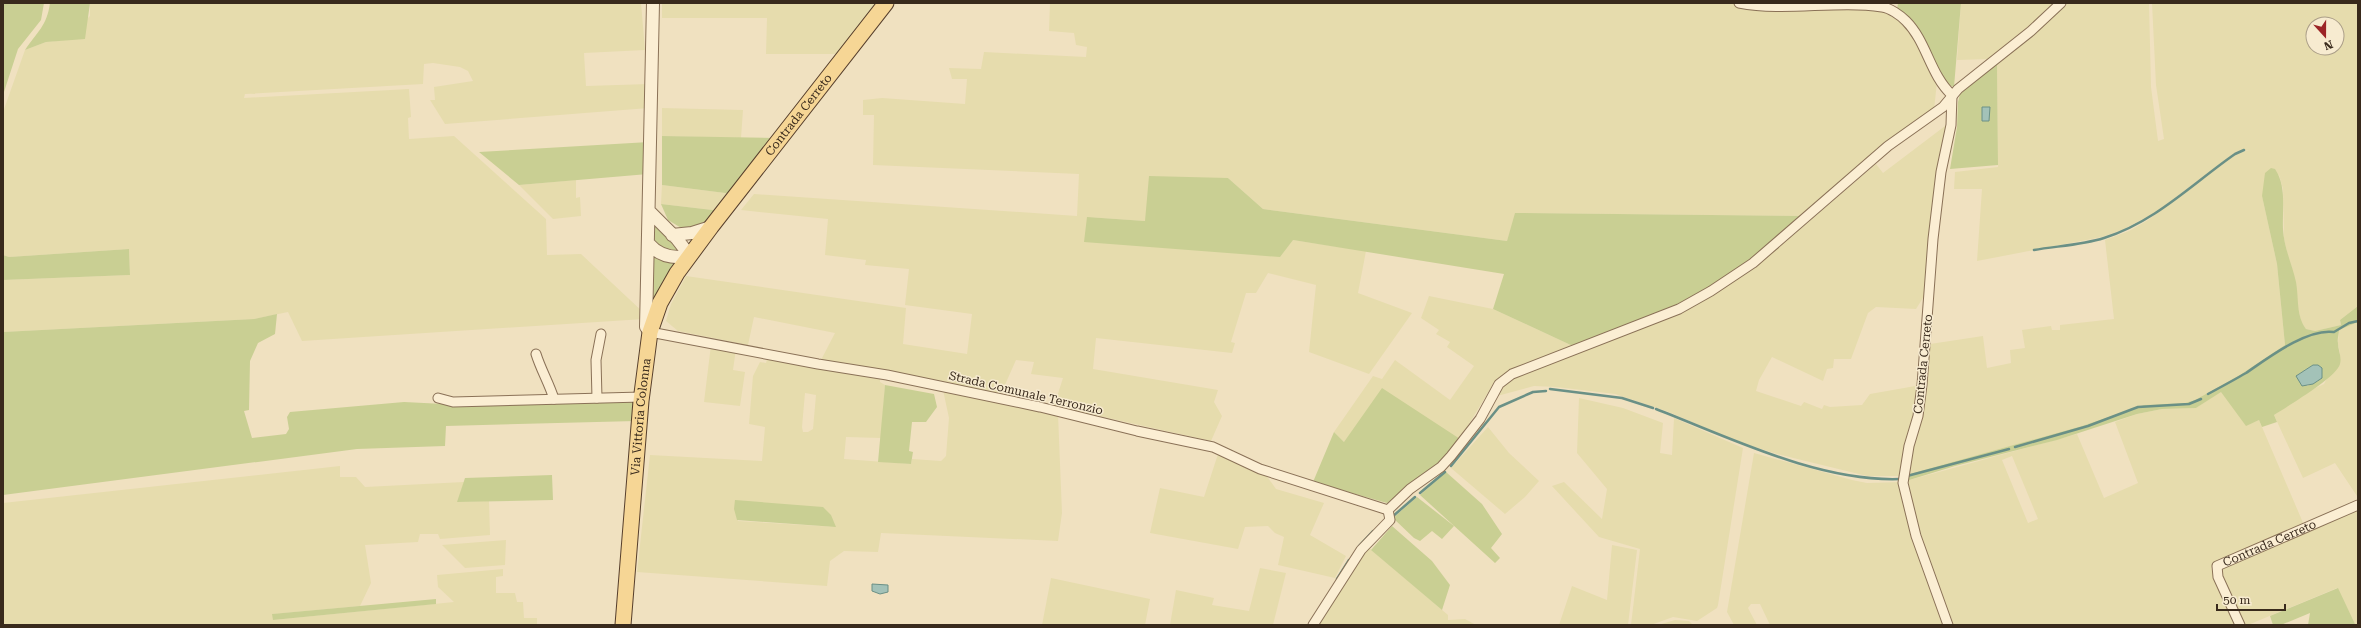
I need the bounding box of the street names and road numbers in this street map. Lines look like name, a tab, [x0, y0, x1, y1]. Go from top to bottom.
street label: Contrada Cerreto	[762, 71, 835, 159]
street label: Contrada Cerreto	[1911, 314, 1935, 414]
street label: Via Vittoria Colonna	[628, 357, 654, 476]
street label: Strada Comunale Terronzio	[948, 368, 1104, 418]
street label: Contrada Cerreto	[2221, 517, 2318, 570]

